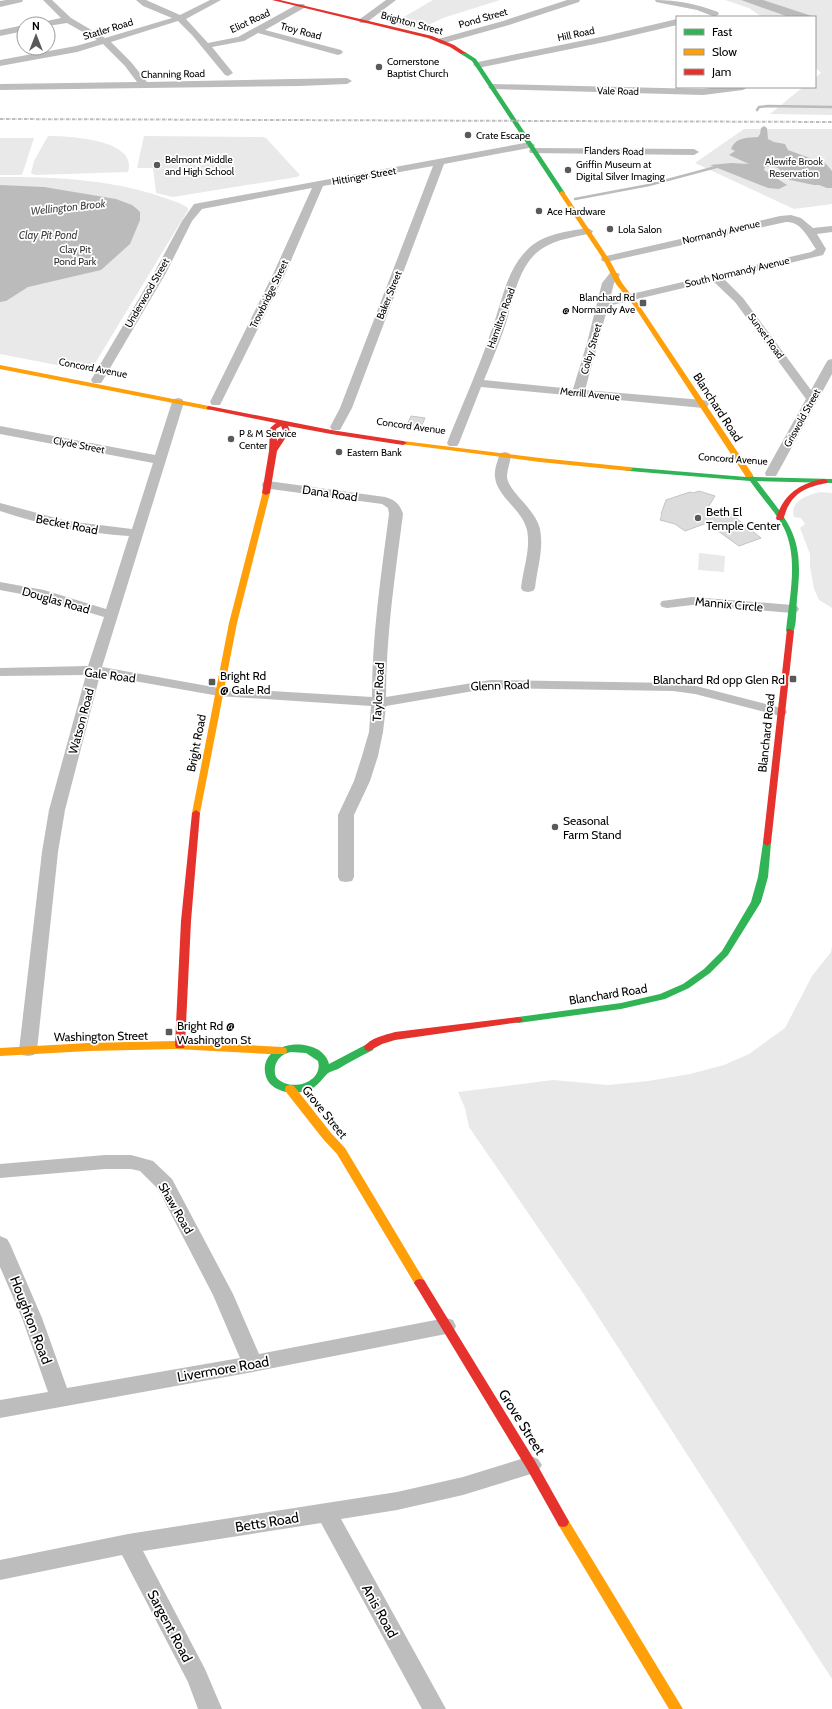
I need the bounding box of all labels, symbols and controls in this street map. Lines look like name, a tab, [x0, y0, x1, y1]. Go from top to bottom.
street label: Pond Street	[457, 5, 510, 31]
street label: Eliot Road	[228, 6, 272, 36]
street label: Brighton Street	[379, 8, 445, 38]
street label: Statler Road	[81, 15, 135, 43]
north arrow	[16, 16, 56, 56]
legend	[676, 16, 816, 88]
text: N	[32, 19, 40, 33]
street label: Troy Road	[279, 19, 323, 43]
street label: Hill Road	[556, 24, 596, 44]
text: Fast	[712, 24, 732, 39]
text: Slow	[712, 44, 737, 59]
place label: Cornerstone Baptist Church	[387, 55, 448, 80]
marker: Cornerstone Baptist Church	[374, 62, 384, 72]
text: Jam	[711, 64, 731, 79]
street label: Channing Road	[141, 67, 205, 81]
street label: Vale Road	[597, 84, 639, 98]
place label: Crate Escape	[476, 129, 530, 142]
marker: Crate Escape	[463, 130, 473, 140]
street label: Flanders Road	[584, 144, 644, 158]
place label: Belmont Middle and High School	[165, 153, 235, 178]
park label: Alewife Brook Reservation	[765, 155, 823, 180]
place label: Griffin Museum at Digital Silver Imaging	[576, 158, 666, 183]
marker: Belmont Middle and High School	[152, 160, 162, 170]
street label: Hittinger Street	[331, 164, 398, 188]
marker: Griffin Museum at Digital Silver Imaging	[563, 165, 573, 175]
water label: Wellington Brook	[30, 196, 106, 218]
place label: Ace Hardware	[547, 205, 605, 218]
marker: Ace Hardware	[534, 206, 544, 216]
street label: Normandy Avenue	[681, 217, 761, 247]
place label: Lola Salon	[618, 223, 662, 236]
marker: Lola Salon	[605, 224, 615, 234]
water label: Clay Pit Pond	[19, 228, 78, 242]
park label: Clay Pit Pond Park	[54, 243, 97, 268]
street label: South Normandy Avenue	[683, 254, 791, 290]
street label: Underwood Street	[122, 255, 172, 330]
street label: Trowbridge Street	[247, 257, 291, 330]
street label: Baker Street	[373, 268, 405, 321]
street label: Hamilton Road	[484, 286, 518, 350]
place label: Blanchard Rd @ Normandy Ave	[562, 291, 635, 316]
marker: Blanchard Rd @ Normandy Ave	[638, 298, 648, 308]
street label: Sunset Road	[745, 311, 787, 361]
street label: Colby Street	[578, 321, 605, 376]
street label: Concord Avenue	[58, 355, 128, 381]
street label: Blanchard Road	[690, 370, 746, 444]
street label: Merrill Avenue	[559, 384, 621, 404]
street label: Griswold Street	[781, 386, 824, 449]
street label: Concord Avenue	[376, 415, 446, 437]
place label: P & M Service Center	[239, 427, 296, 452]
street label: Clyde Street	[52, 434, 106, 456]
marker: P & M Service Center	[226, 434, 236, 444]
place label: Eastern Bank	[347, 446, 402, 459]
marker: Eastern Bank	[334, 447, 344, 457]
street label: Concord Avenue	[698, 450, 768, 468]
street label: Dana Road	[301, 482, 359, 504]
place label: Beth El Temple Center	[706, 504, 781, 533]
street label: Becket Road	[35, 511, 99, 537]
marker: Beth El Temple Center	[693, 513, 703, 523]
street label: Douglas Road	[20, 583, 92, 617]
street label: Mannix Circle	[694, 594, 764, 614]
street label: Taylor Road	[369, 662, 387, 722]
street label: Gale Road	[84, 664, 136, 686]
place label: Bright Rd @ Gale Rd	[220, 668, 271, 697]
place label: Blanchard Rd opp Glen Rd	[653, 672, 785, 687]
marker: Blanchard Rd opp Glen Rd	[788, 674, 798, 684]
street label: Glenn Road	[470, 676, 530, 694]
marker: Bright Rd @ Gale Rd	[207, 677, 217, 687]
street label: Watson Road	[65, 686, 97, 756]
street label: Blanchard Road	[754, 693, 778, 773]
street label: Bright Road	[183, 713, 209, 773]
place label: Seasonal Farm Stand	[563, 813, 621, 842]
marker: Seasonal Farm Stand	[550, 822, 560, 832]
street label: Blanchard Road	[568, 980, 648, 1008]
place label: Bright Rd @ Washington St	[177, 1018, 251, 1047]
marker: Bright Rd @ Washington St	[164, 1027, 174, 1037]
street label: Washington Street	[54, 1028, 148, 1044]
street label: Grove Street	[299, 1083, 351, 1141]
street label: Shaw Road	[155, 1180, 197, 1236]
street label: Houghton Road	[6, 1273, 56, 1367]
street label: Livermore Road	[176, 1352, 270, 1386]
street label: Grove Street	[495, 1386, 549, 1458]
street label: Betts Road	[234, 1508, 300, 1536]
street label: Anis Road	[358, 1581, 402, 1641]
street label: Sargent Road	[143, 1587, 197, 1665]

